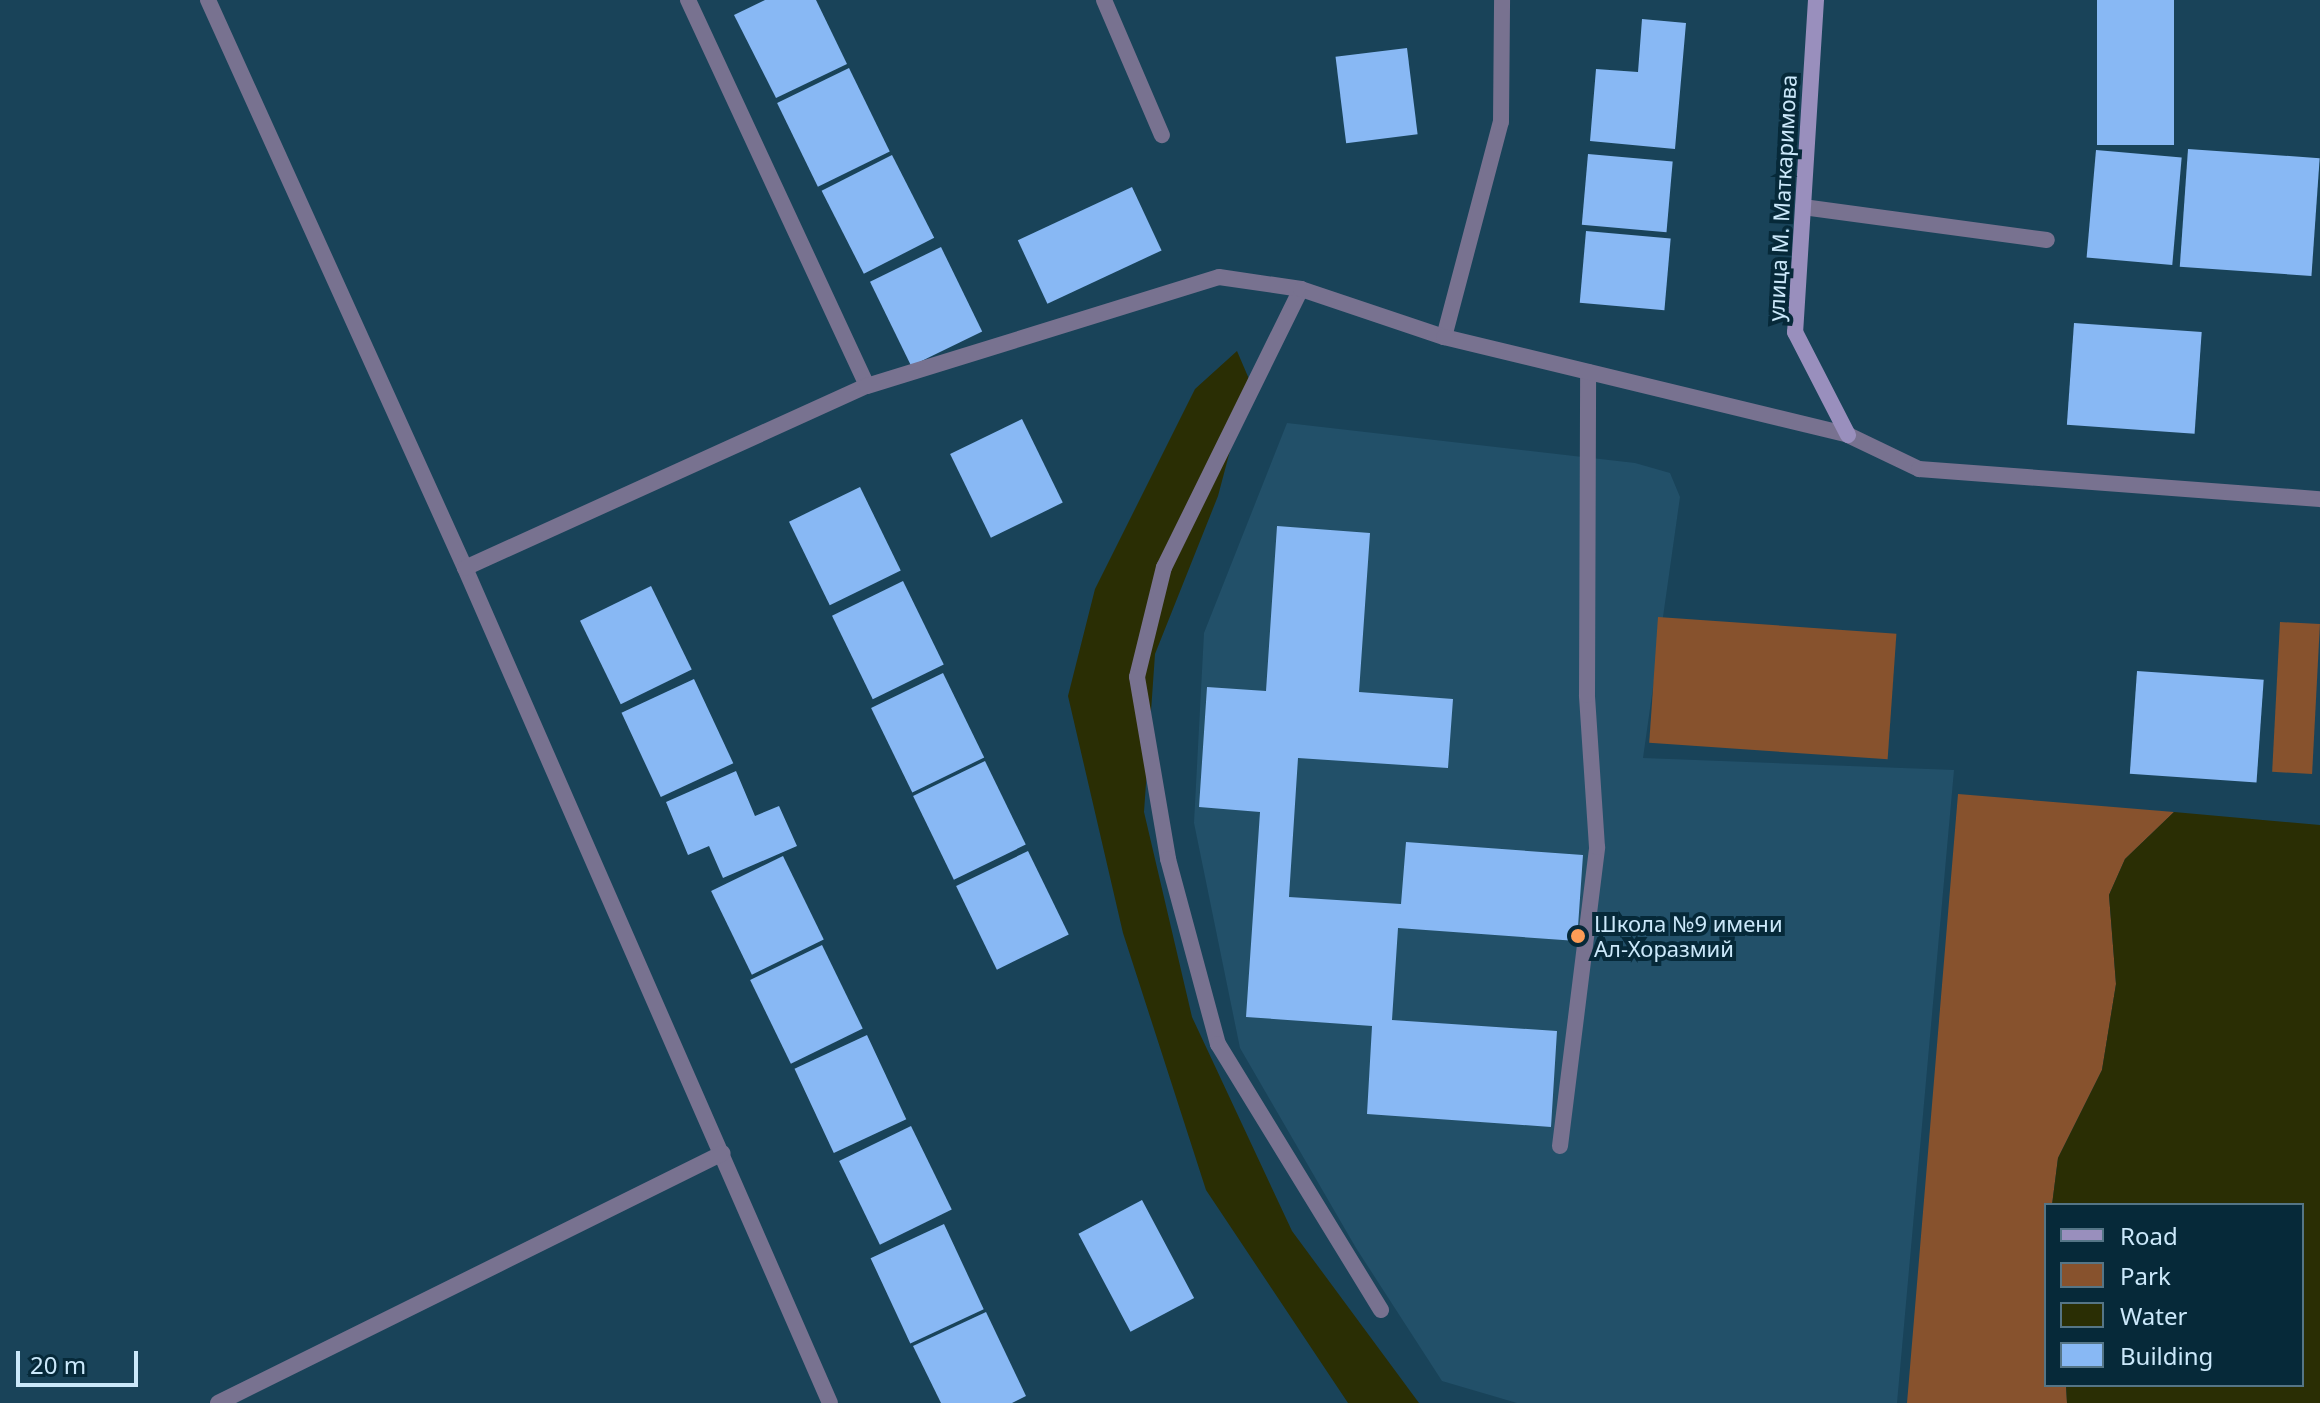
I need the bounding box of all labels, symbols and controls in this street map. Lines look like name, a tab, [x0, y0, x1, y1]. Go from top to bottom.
street label: улица М. Маткаримова	[1762, 74, 1802, 322]
place label: Школа №9 имени Ал-Хоразмий	[1594, 910, 1783, 962]
marker: Школа №9 имени Ал-Хоразмий	[1569, 927, 1587, 945]
legend	[2044, 1203, 2304, 1387]
text: Road	[2120, 1219, 2178, 1252]
text: Park	[2120, 1259, 2171, 1292]
text: Water	[2120, 1299, 2187, 1332]
scale bar	[20, 1335, 142, 1385]
text: Building	[2120, 1339, 2213, 1372]
text: 20 m	[30, 1348, 86, 1381]

